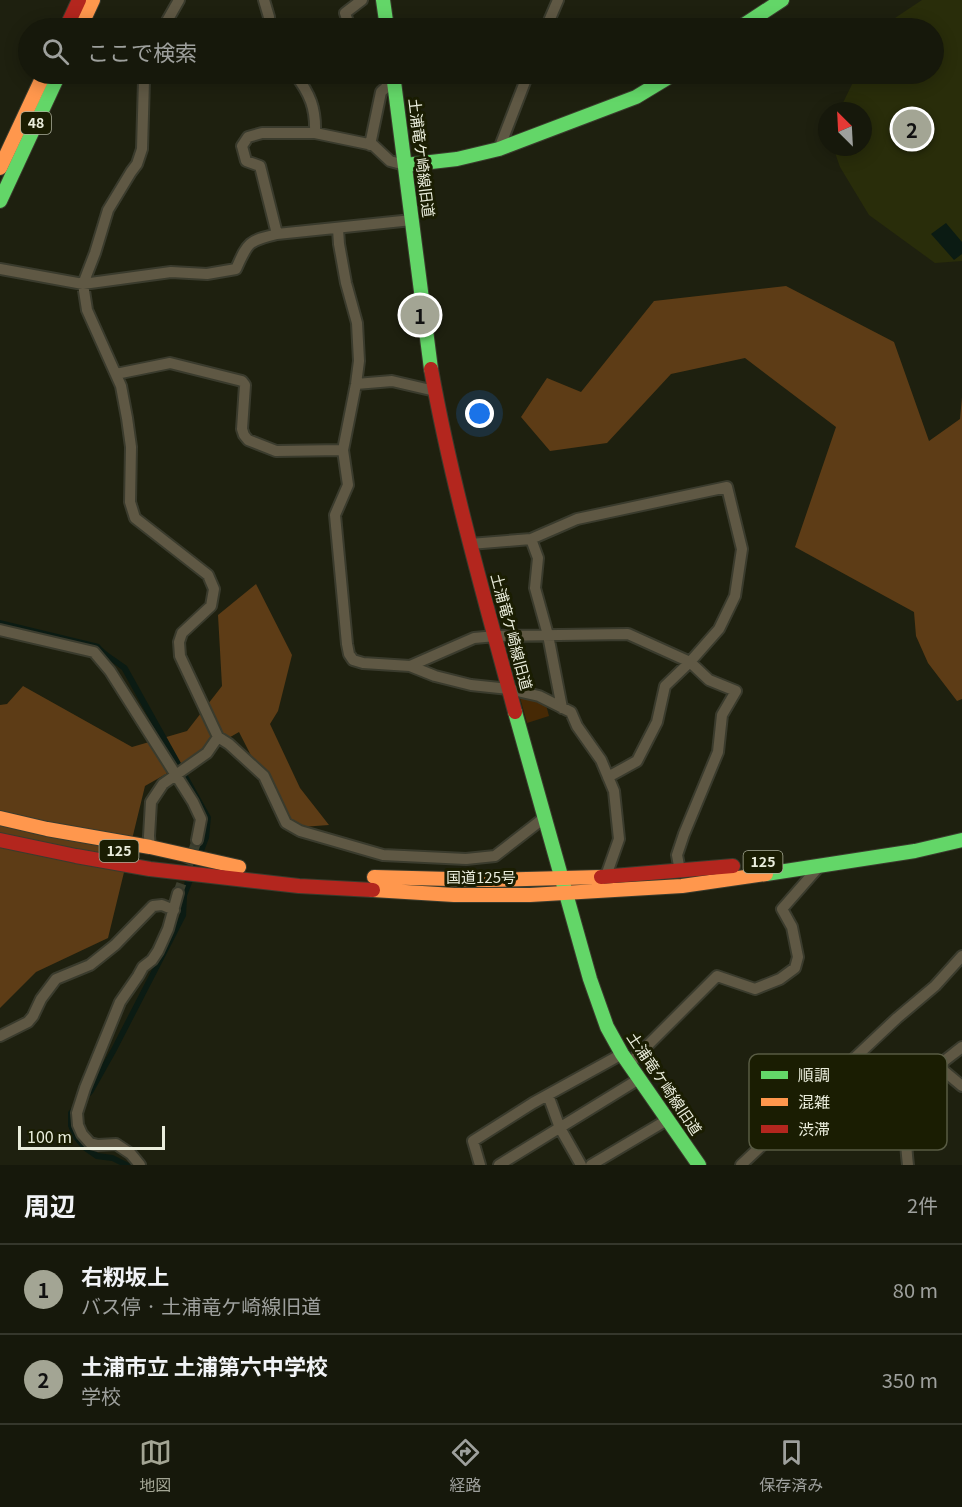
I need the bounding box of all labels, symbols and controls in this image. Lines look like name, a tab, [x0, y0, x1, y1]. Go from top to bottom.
search box	[18, 18, 944, 84]
icon: search	[39, 35, 72, 68]
text: ここで検索	[87, 35, 197, 67]
street label: 土浦竜ケ崎線旧道	[405, 97, 440, 219]
north arrow	[818, 102, 872, 156]
pin: 2	[892, 106, 932, 152]
road number: 48	[21, 112, 51, 134]
pin: 1	[400, 292, 440, 338]
your location	[465, 399, 494, 428]
street label: 土浦竜ケ崎線旧道	[487, 571, 538, 692]
road number: 125	[100, 840, 138, 862]
road number: 125	[744, 851, 783, 873]
street label: 国道125号	[446, 866, 516, 887]
street label: 土浦竜ケ崎線旧道	[623, 1028, 708, 1139]
legend	[749, 1054, 947, 1150]
text: 順調	[798, 1062, 830, 1086]
text: 混雑	[798, 1089, 830, 1113]
text: 渋滞	[798, 1116, 830, 1140]
scale bar	[18, 1123, 165, 1150]
text: 100 m	[27, 1124, 72, 1148]
text: 周辺	[24, 1186, 76, 1223]
text: 2件	[907, 1190, 938, 1219]
text: 右籾坂上	[81, 1259, 169, 1291]
text: 1	[38, 1275, 49, 1304]
text: 80 m	[893, 1275, 938, 1304]
text: バス停 · 土浦竜ケ崎線旧道	[81, 1291, 321, 1320]
text: 土浦市立 土浦第六中学校	[81, 1349, 328, 1381]
text: 2	[38, 1365, 49, 1394]
text: 350 m	[882, 1365, 938, 1394]
text: 学校	[81, 1381, 121, 1410]
tab: 地図	[139, 1436, 172, 1496]
tab: 経路	[449, 1436, 482, 1496]
tab: 保存済み	[759, 1436, 823, 1496]

